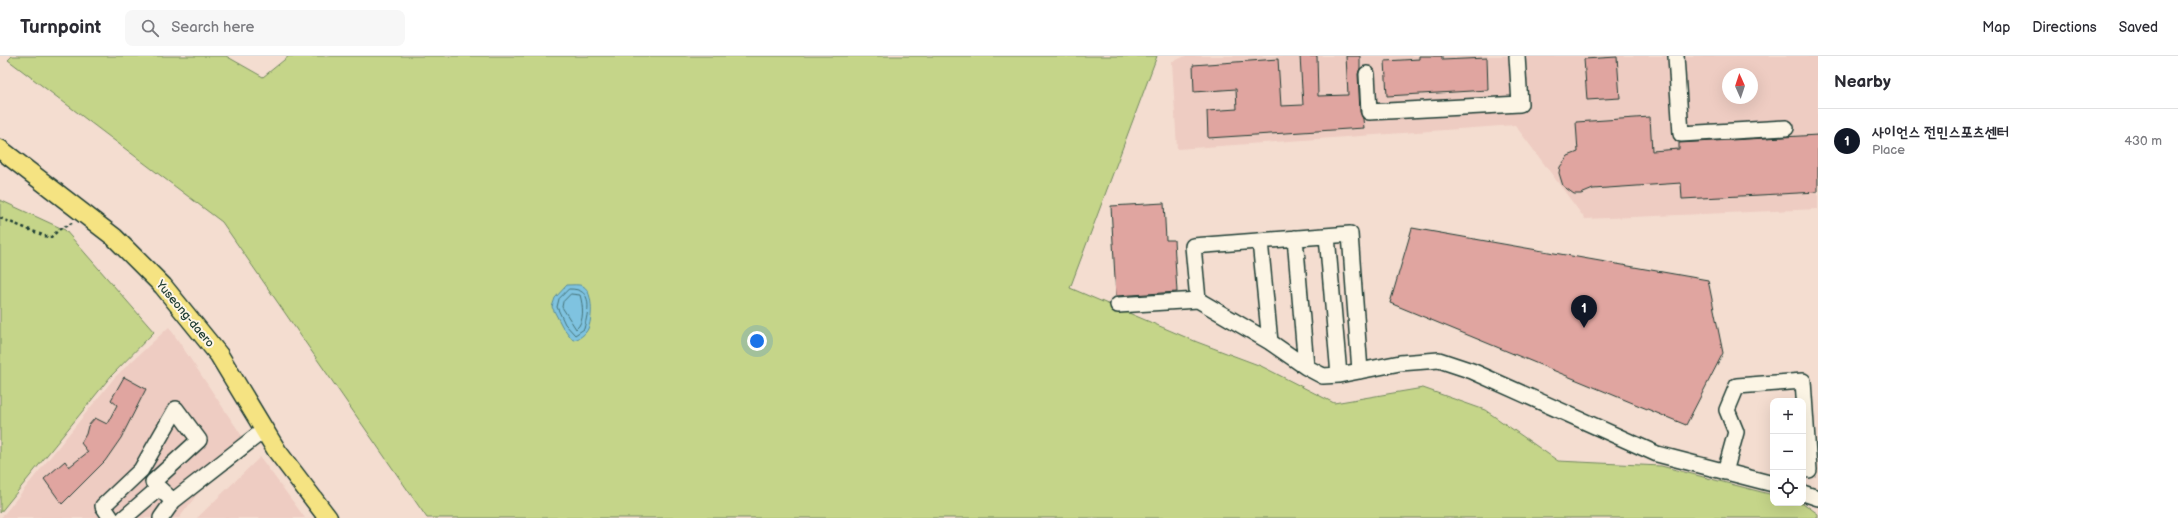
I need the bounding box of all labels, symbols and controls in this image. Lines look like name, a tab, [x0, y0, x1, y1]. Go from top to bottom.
search box	[125, 10, 405, 46]
text: Turnpoint	[20, 16, 101, 39]
icon: search	[139, 17, 161, 39]
text: Search here	[171, 18, 254, 37]
text: Map	[1982, 19, 2010, 36]
text: Directions	[2032, 19, 2097, 36]
text: Saved	[2119, 19, 2158, 36]
north arrow	[1722, 68, 1758, 104]
text: Nearby	[1834, 72, 1891, 92]
text: 사이언스 전민스포츠센터	[1872, 123, 2009, 142]
text: 1	[1844, 133, 1850, 149]
text: 430 m	[2124, 133, 2162, 149]
text: Place	[1872, 142, 1905, 158]
street label: Yuseong-daero	[152, 277, 217, 351]
pin: 1	[1571, 295, 1597, 328]
your location	[747, 331, 767, 351]
map controls	[1770, 398, 1806, 506]
button: +	[1770, 398, 1806, 434]
button: −	[1770, 434, 1806, 470]
button: locate	[1770, 470, 1806, 506]

